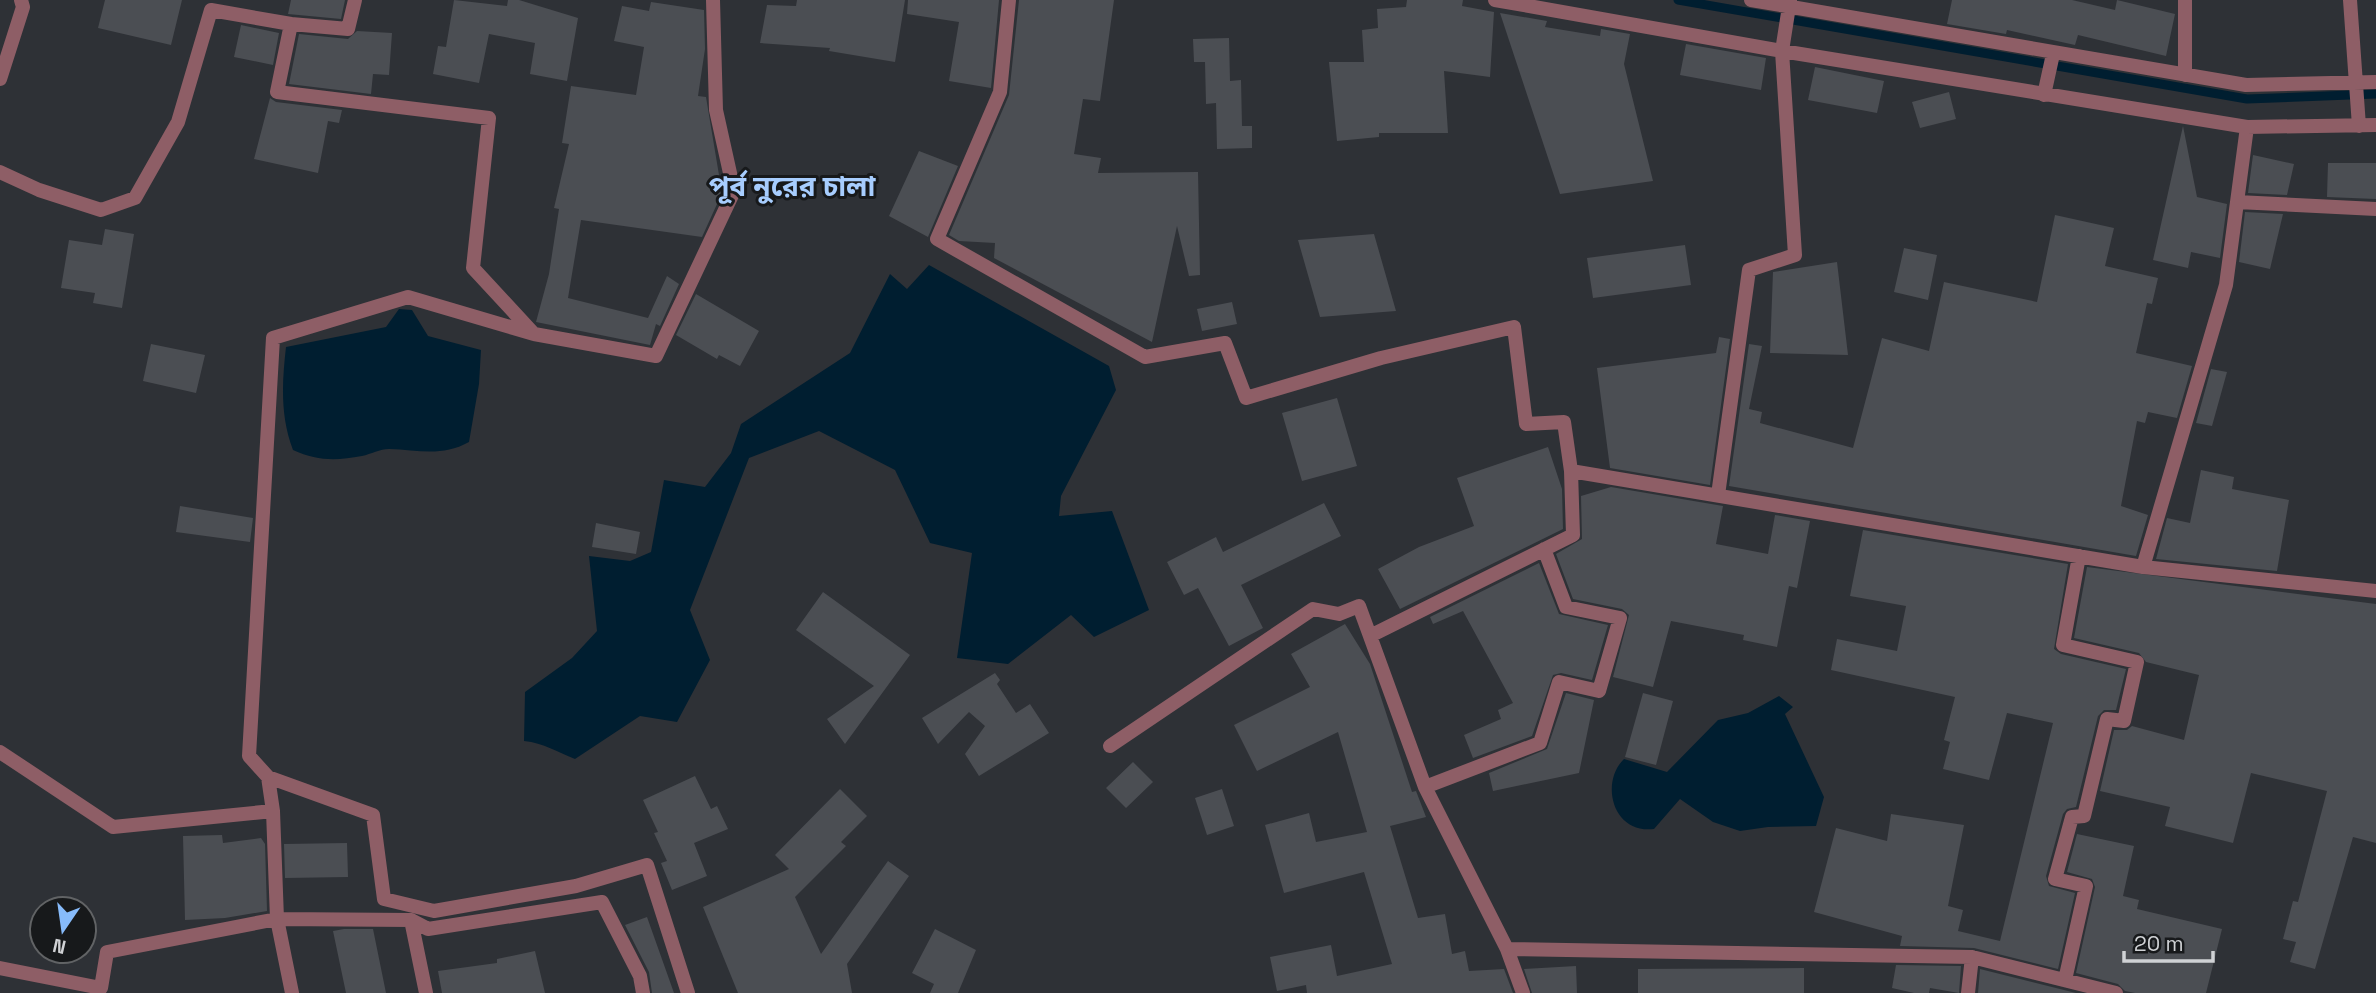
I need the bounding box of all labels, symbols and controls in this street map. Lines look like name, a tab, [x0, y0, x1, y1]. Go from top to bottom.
district label: পূর্ব নুরের চালা	[709, 168, 876, 204]
north arrow	[28, 895, 98, 965]
scale bar	[2124, 920, 2213, 964]
text: 20 m	[2134, 930, 2184, 957]
text: N	[50, 932, 68, 960]

